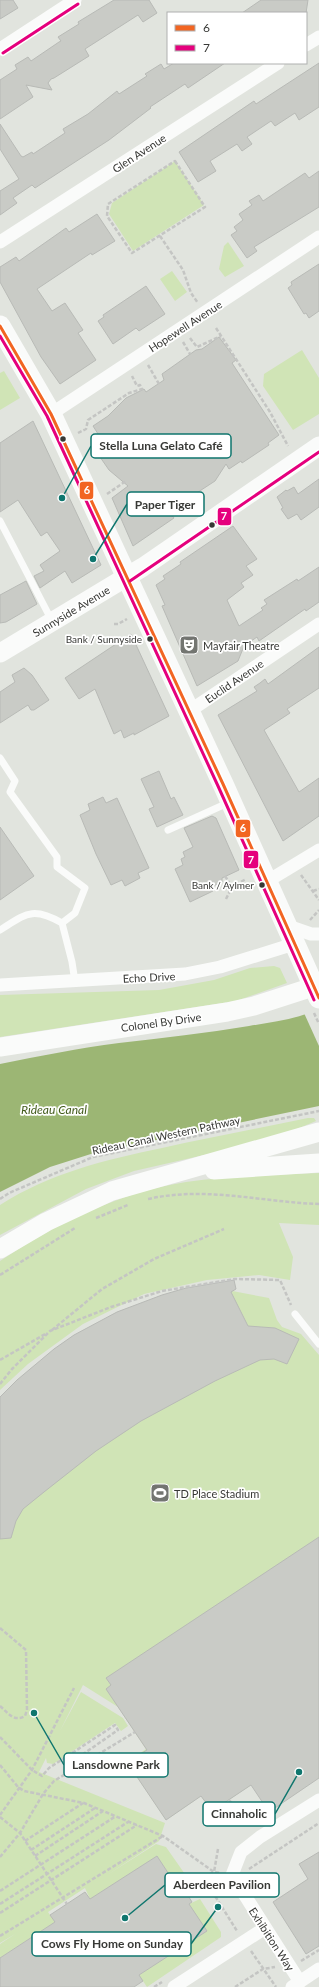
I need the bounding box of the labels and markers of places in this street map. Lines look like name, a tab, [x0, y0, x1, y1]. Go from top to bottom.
unlabelled marker	[58, 434, 68, 444]
callout: Stella Luna Gelato Café	[91, 434, 231, 458]
callout: Paper Tiger	[127, 492, 204, 516]
unlabelled marker	[207, 520, 217, 530]
place label: Bank / Sunnyside	[66, 633, 142, 645]
marker: Bank / Sunnyside	[145, 634, 155, 644]
theatre icon: Mayfair Theatre	[178, 634, 200, 656]
place label: Mayfair Theatre	[203, 639, 280, 652]
place label: Bank / Aylmer	[192, 879, 254, 891]
marker: Bank / Aylmer	[257, 880, 267, 890]
sports icon: TD Place Stadium	[149, 1482, 171, 1504]
place label: TD Place Stadium	[174, 1487, 259, 1500]
callout: Lansdowne Park	[64, 1753, 168, 1777]
callout: Cinnaholic	[203, 1802, 275, 1826]
callout: Aberdeen Pavilion	[165, 1873, 279, 1897]
callout: Cows Fly Home on Sunday	[32, 1932, 191, 1956]

